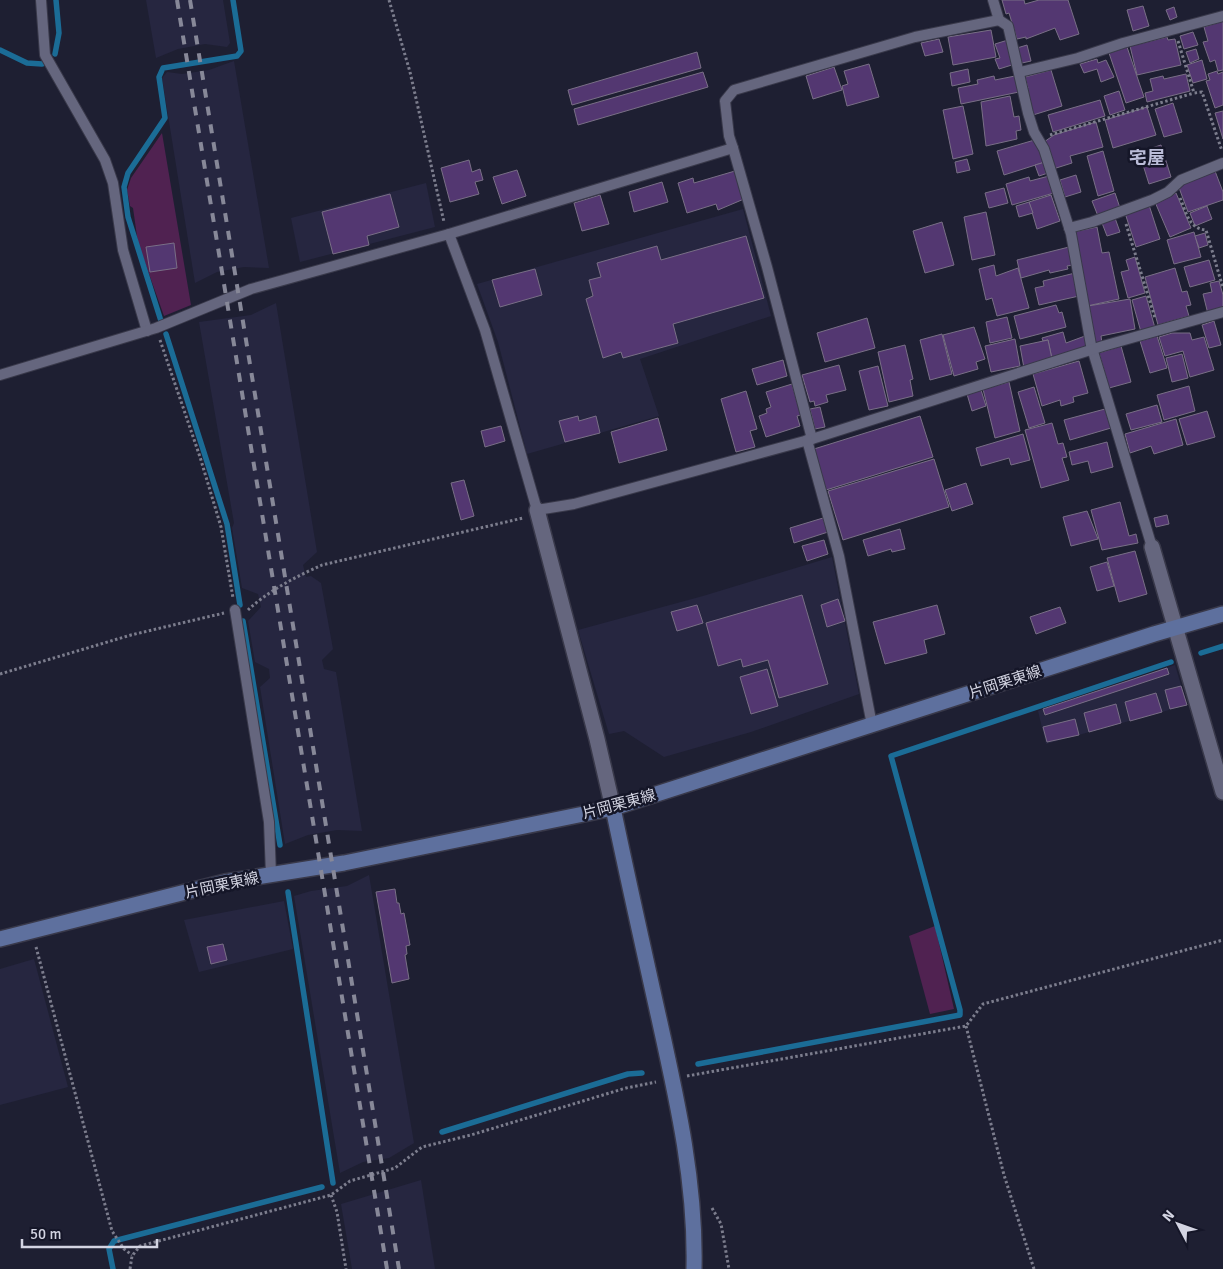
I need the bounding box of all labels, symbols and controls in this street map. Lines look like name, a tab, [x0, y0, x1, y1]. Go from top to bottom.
district label: 宅屋	[1129, 147, 1165, 169]
street label: 片岡栗東線	[967, 662, 1043, 702]
street label: 片岡栗東線	[580, 786, 658, 822]
street label: 片岡栗東線	[183, 868, 261, 902]
north arrow	[1153, 1199, 1203, 1249]
text: N	[1159, 1207, 1178, 1225]
scale bar	[22, 1216, 158, 1248]
text: 50 m	[30, 1225, 61, 1243]

